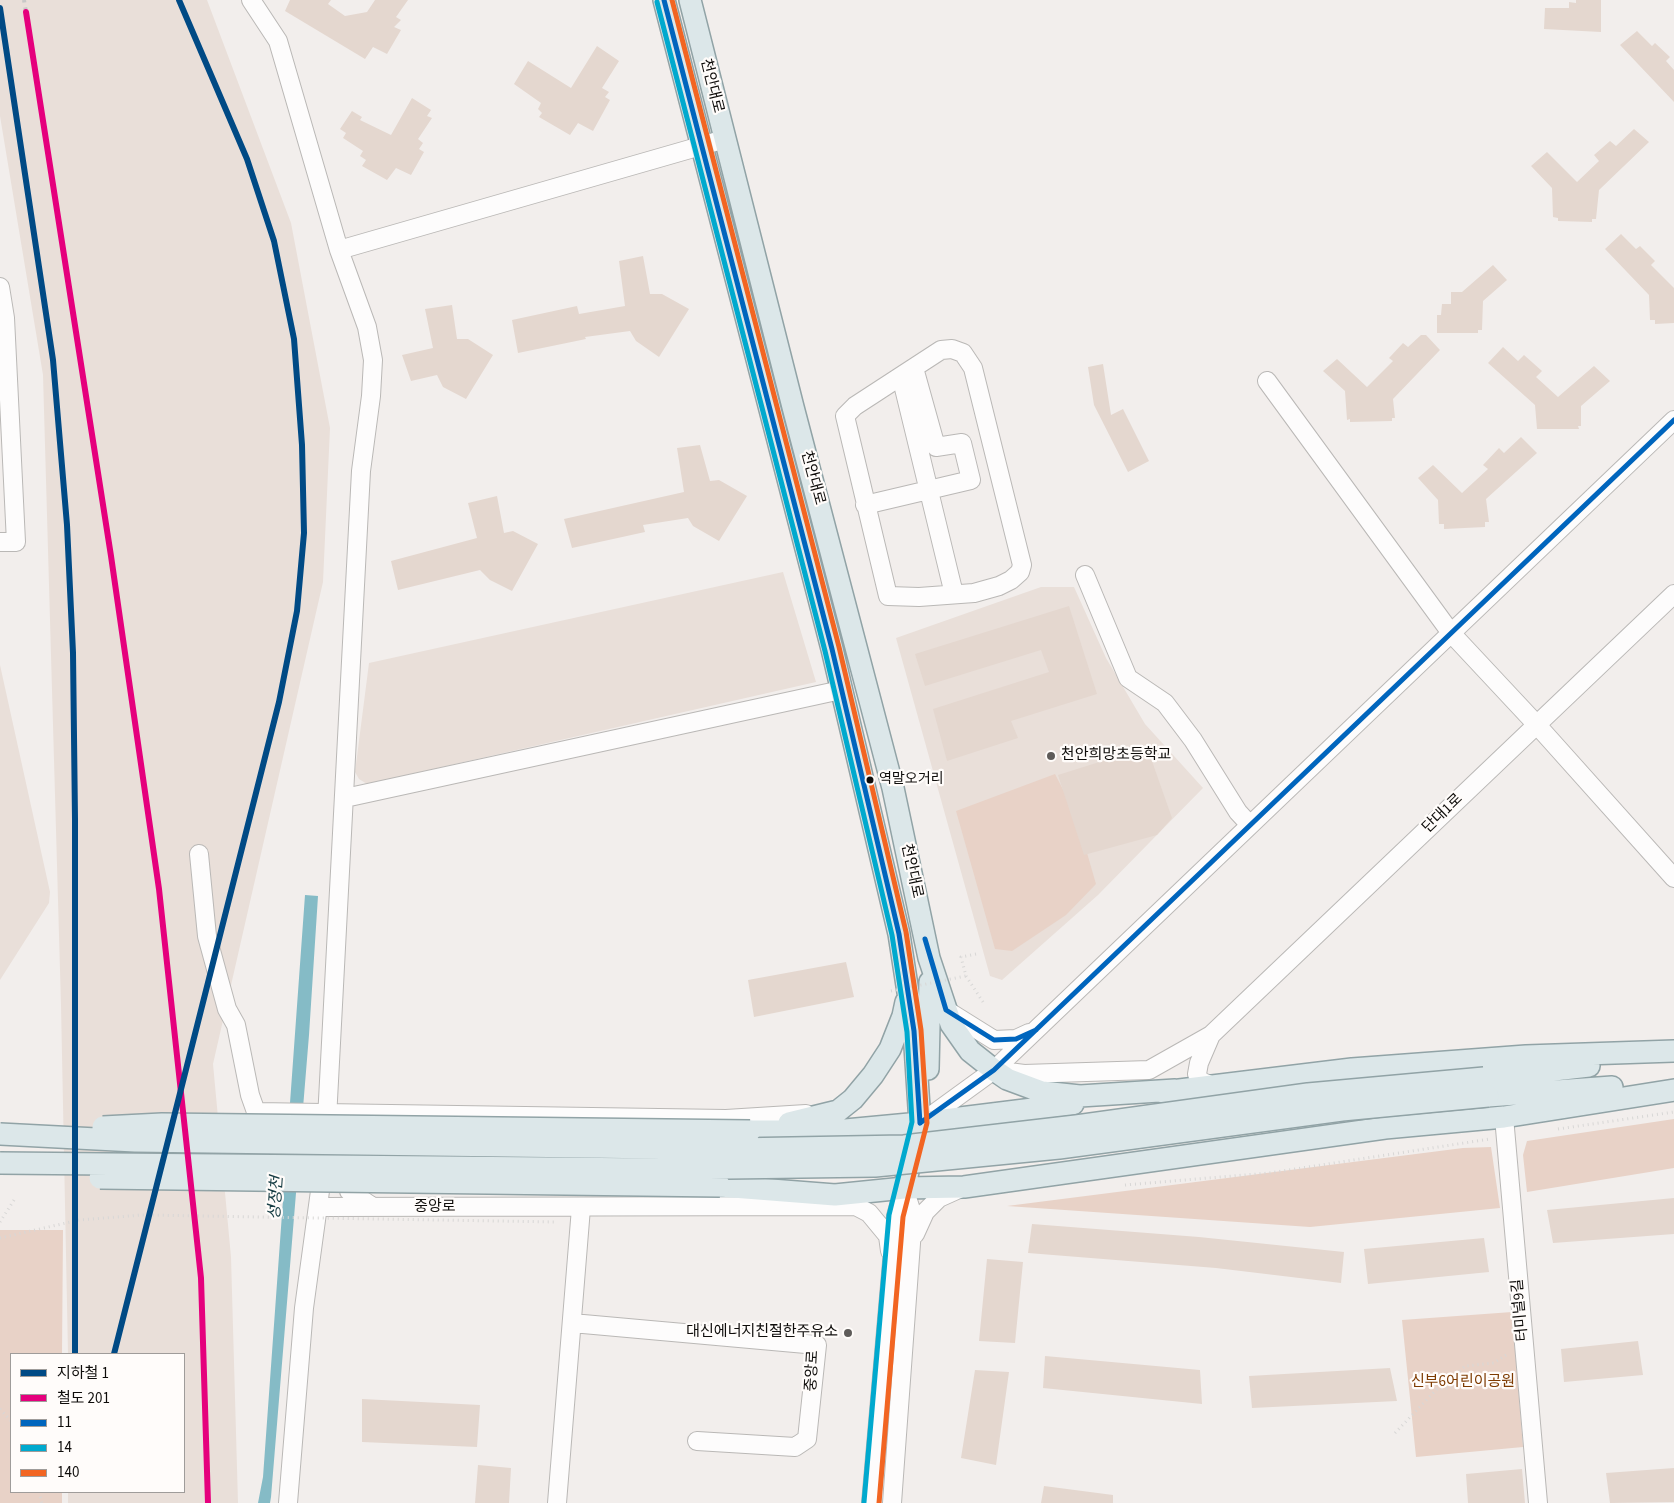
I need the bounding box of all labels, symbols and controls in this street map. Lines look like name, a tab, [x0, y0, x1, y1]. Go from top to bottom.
street label: 천안대로	[696, 57, 726, 115]
street label: 천안대로	[796, 449, 828, 507]
place label: 천안희망초등학교	[1061, 747, 1171, 765]
marker: 천안희망초등학교	[1045, 750, 1057, 762]
place label: 역말오거리	[879, 772, 943, 788]
marker: 역말오거리	[865, 775, 875, 785]
street label: 단대1로	[1419, 791, 1467, 837]
street label: 천안대로	[896, 842, 926, 900]
water label: 성정천	[266, 1175, 288, 1221]
street label: 중앙로	[414, 1199, 456, 1217]
street label: 터미널9길	[1509, 1278, 1533, 1342]
place label: 대신에너지친절한주유소	[686, 1324, 838, 1342]
marker: 대신에너지친절한주유소	[842, 1327, 854, 1339]
street label: 중앙로	[803, 1350, 823, 1392]
legend	[10, 1353, 185, 1493]
text: 지하철 1	[57, 1363, 109, 1384]
park label: 신부6어린이공원	[1411, 1374, 1515, 1392]
text: 철도 201	[57, 1388, 110, 1409]
text: 11	[57, 1412, 72, 1433]
text: 14	[57, 1437, 72, 1458]
text: 140	[57, 1462, 79, 1483]

